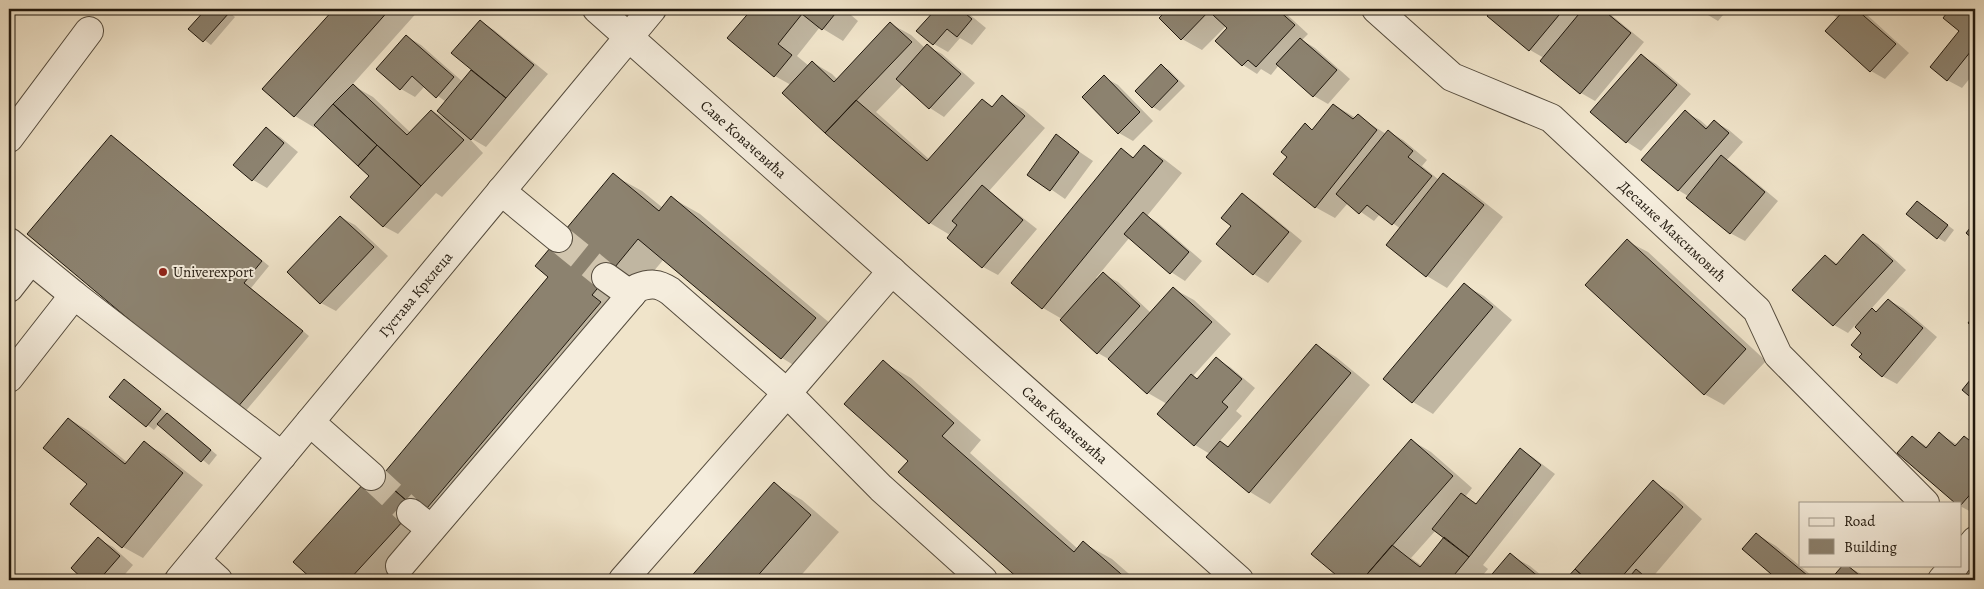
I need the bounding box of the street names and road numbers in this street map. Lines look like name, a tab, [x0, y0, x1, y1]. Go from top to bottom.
street label: Саве Ковачевића	[696, 96, 791, 183]
street label: Десанке Максимовић	[1614, 176, 1730, 286]
street label: Густава Крклеца	[374, 247, 457, 341]
street label: Саве Ковачевића	[1017, 381, 1112, 469]

